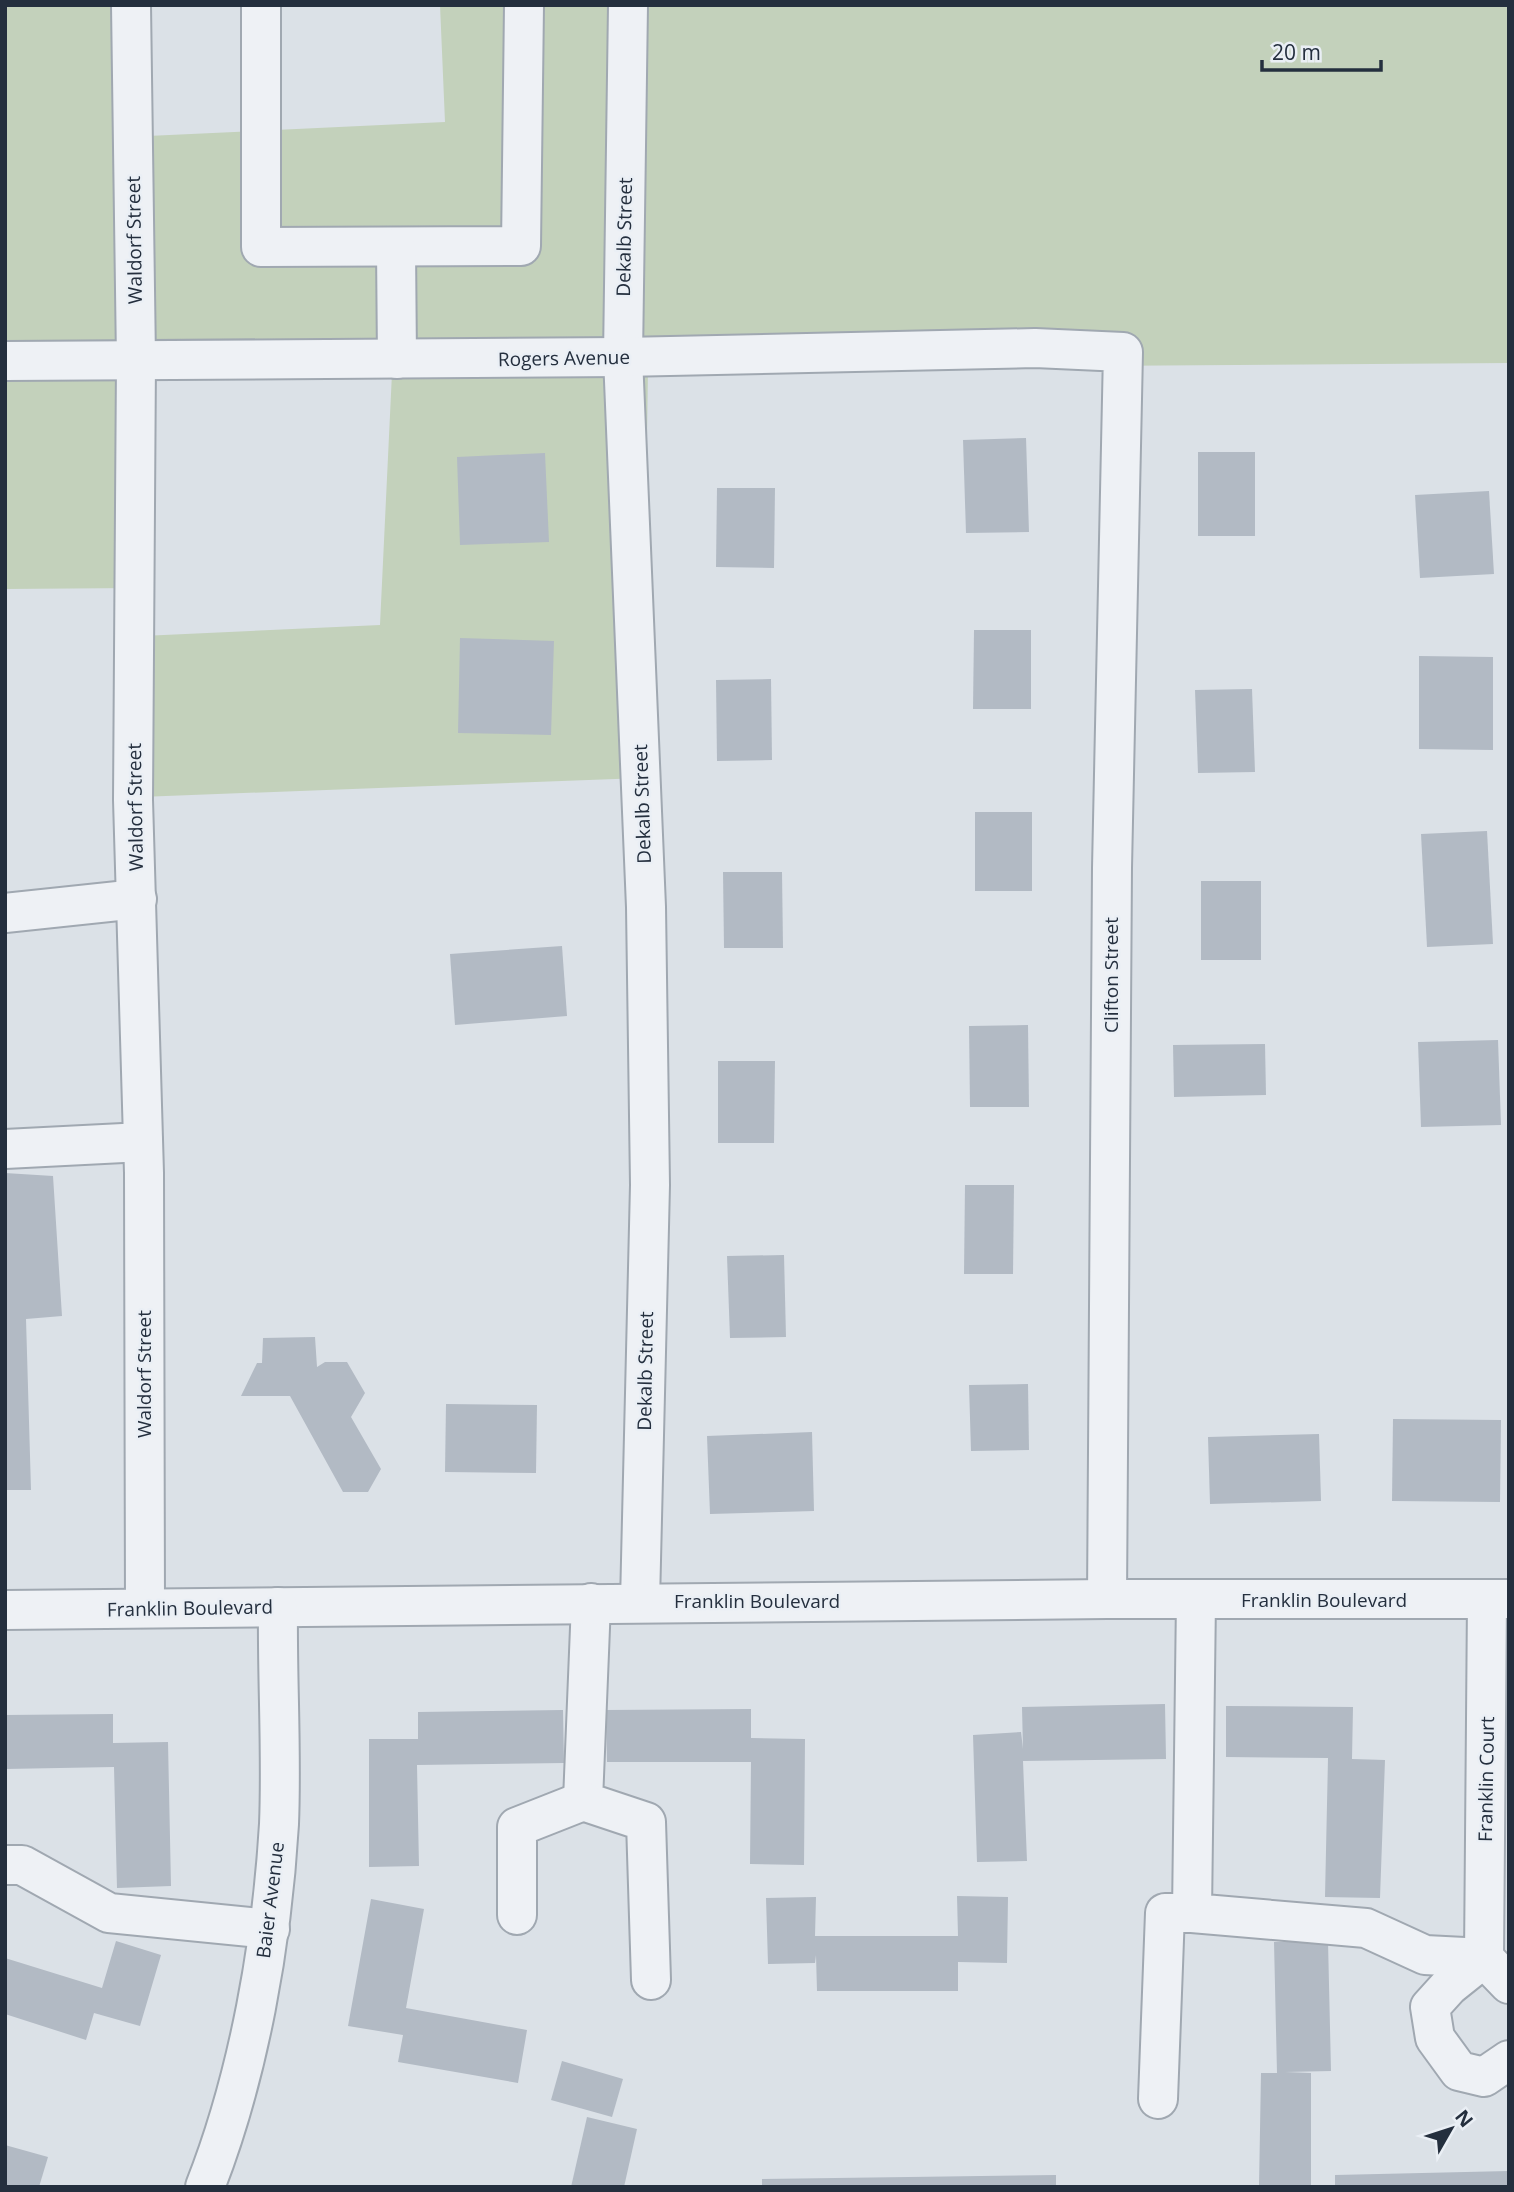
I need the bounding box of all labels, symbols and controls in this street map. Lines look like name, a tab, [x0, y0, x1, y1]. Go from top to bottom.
scale bar	[1262, 28, 1381, 72]
text: 20 m	[1272, 38, 1321, 66]
street label: Waldorf Street	[120, 176, 148, 304]
street label: Dekalb Street	[610, 177, 638, 297]
street label: Rogers Avenue	[498, 344, 630, 372]
street label: Waldorf Street	[121, 743, 149, 871]
street label: Dekalb Street	[627, 744, 657, 864]
street label: Clifton Street	[1098, 917, 1124, 1033]
street label: Waldorf Street	[131, 1310, 157, 1438]
street label: Dekalb Street	[631, 1311, 659, 1431]
street label: Franklin Boulevard	[1241, 1587, 1407, 1613]
street label: Franklin Boulevard	[674, 1588, 840, 1614]
street label: Franklin Boulevard	[107, 1594, 273, 1622]
street label: Franklin Court	[1472, 1716, 1500, 1842]
street label: Baier Avenue	[250, 1840, 290, 1960]
north arrow	[1416, 2094, 1486, 2164]
text: N	[1449, 2104, 1479, 2132]

